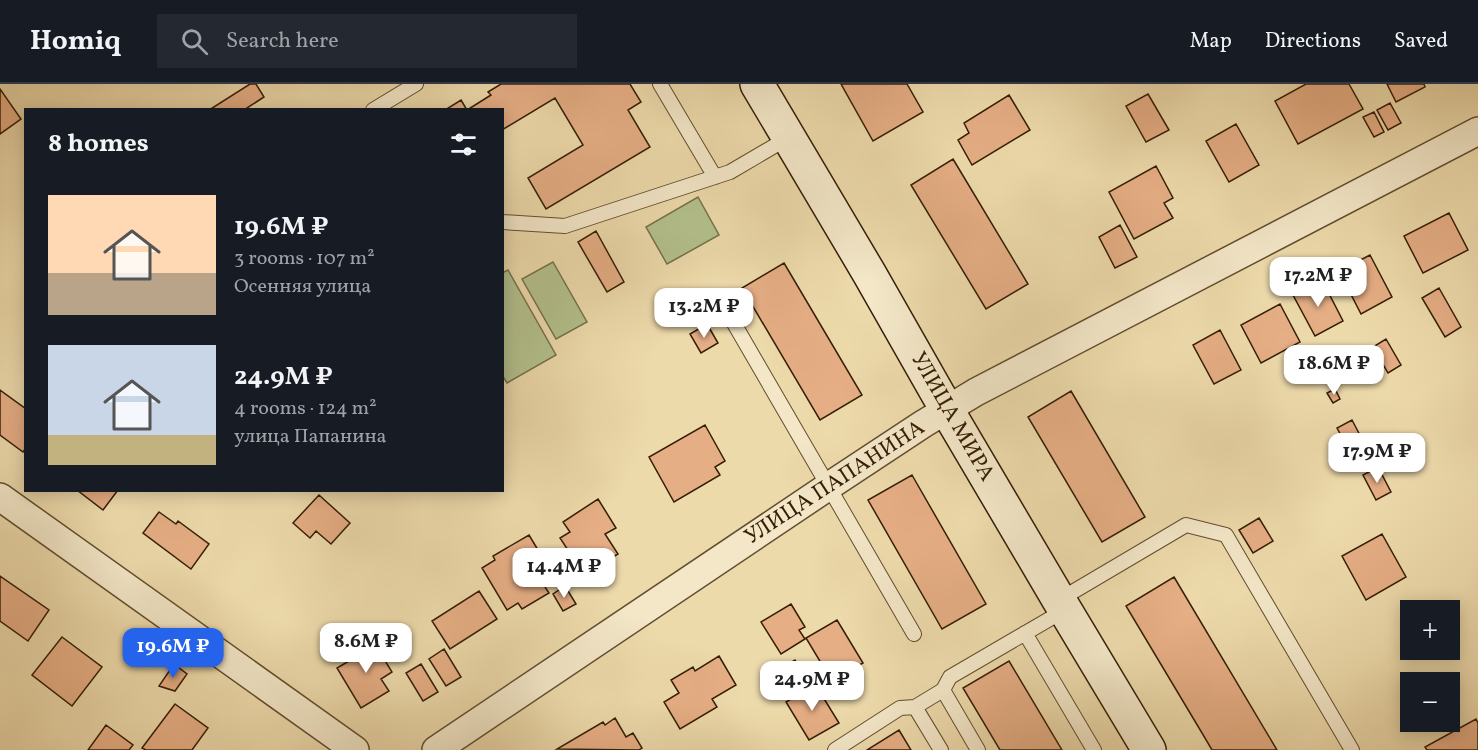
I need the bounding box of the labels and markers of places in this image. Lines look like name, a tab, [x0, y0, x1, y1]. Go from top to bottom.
pin: 17.2M ₽	[1263, 257, 1373, 308]
pin: 13.2M ₽	[649, 288, 759, 339]
pin: 18.6M ₽	[1279, 345, 1389, 396]
pin: 17.9M ₽	[1322, 433, 1432, 484]
pin: 14.4M ₽	[509, 548, 619, 599]
pin: 8.6M ₽	[317, 623, 415, 674]
pin: 19.6M ₽	[118, 628, 228, 679]
pin: 24.9M ₽	[757, 661, 867, 712]

